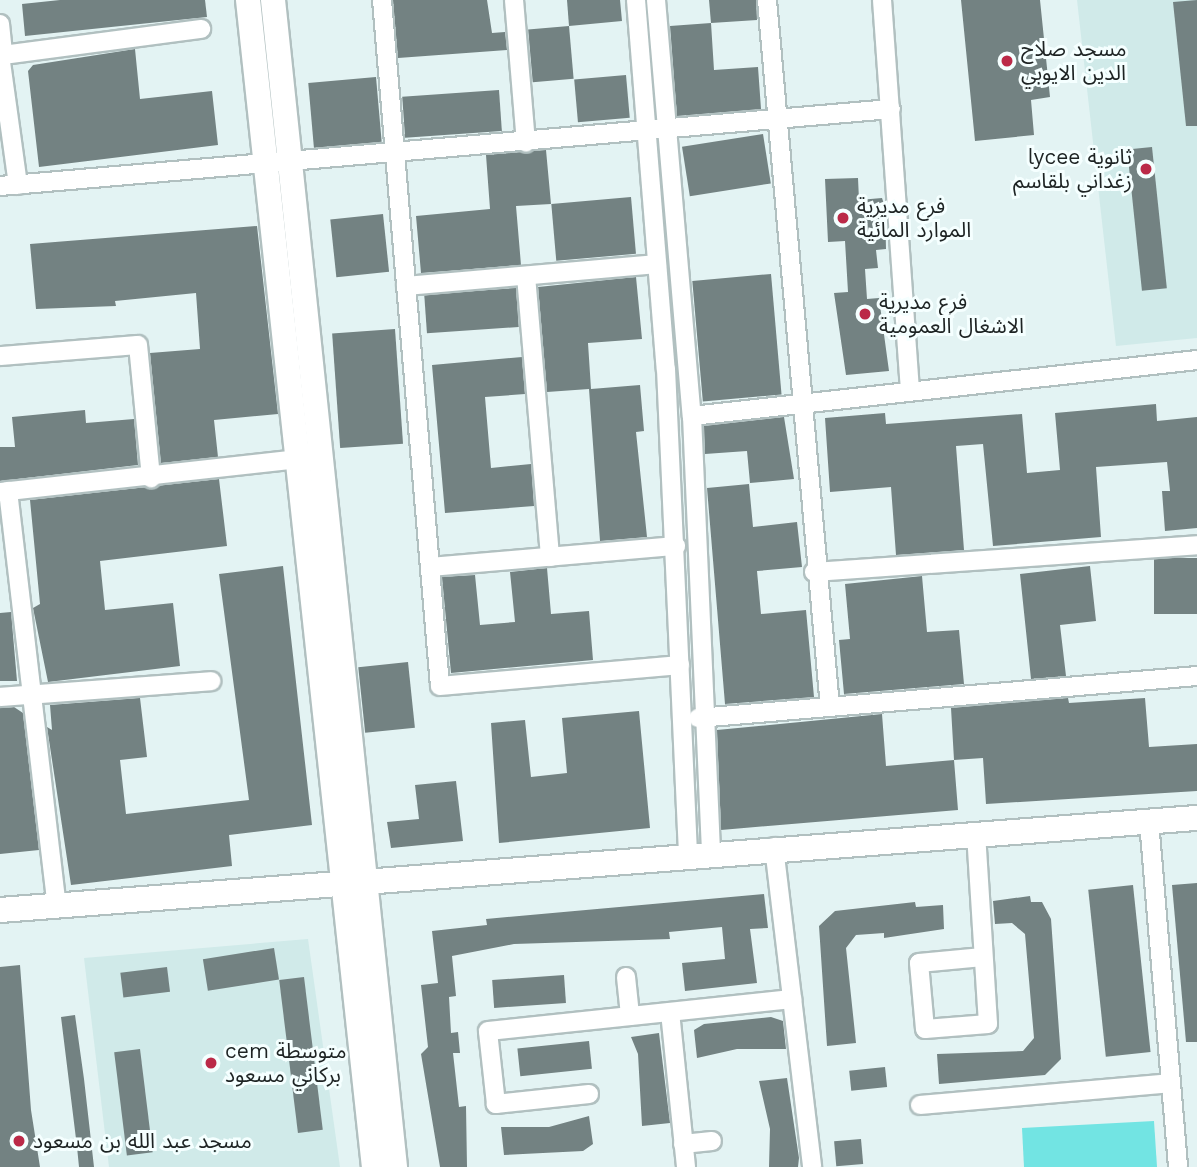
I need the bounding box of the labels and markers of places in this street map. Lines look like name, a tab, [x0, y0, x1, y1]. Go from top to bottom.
place label: مسجد صلاح الدين الايوبي	[1021, 36, 1127, 86]
marker: مسجد صلاح الدين الايوبي	[999, 53, 1015, 69]
place label: lycee ثانوية زغداني بلقاسم	[1013, 144, 1132, 194]
marker: lycee ثانوية زغداني بلقاسم	[1138, 161, 1154, 177]
place label: فرع مديرية الموارد المائية	[857, 193, 971, 243]
marker: فرع مديرية الموارد المائية	[835, 210, 851, 226]
place label: فرع مديرية الاشغال العمومية	[879, 289, 1024, 339]
marker: فرع مديرية الاشغال العمومية	[857, 306, 873, 322]
place label: cem متوسطة بركاني مسعود	[225, 1038, 346, 1088]
marker: cem متوسطة بركاني مسعود	[203, 1055, 219, 1071]
place label: مسجد عبد الله بن مسعود	[33, 1128, 252, 1154]
marker: مسجد عبد الله بن مسعود	[11, 1133, 27, 1149]

